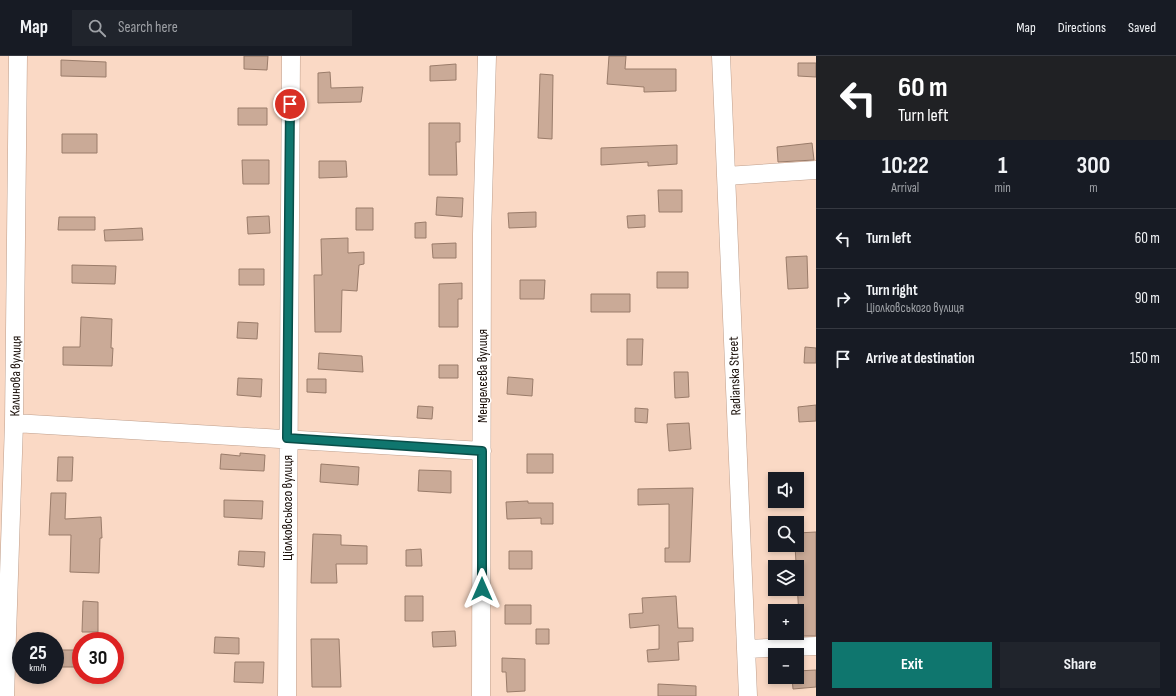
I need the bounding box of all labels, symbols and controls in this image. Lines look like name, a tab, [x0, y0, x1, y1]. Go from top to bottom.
search box	[72, 10, 352, 46]
text: Map	[20, 16, 48, 39]
icon: search	[86, 17, 108, 39]
text: Search here	[118, 18, 178, 37]
text: Map	[1016, 19, 1036, 36]
text: Directions	[1058, 19, 1106, 36]
text: Saved	[1128, 19, 1156, 36]
text: 60 m	[898, 71, 947, 104]
icon: left	[832, 72, 884, 124]
pin	[273, 87, 307, 121]
icon: arrive	[279, 93, 301, 115]
text: Turn left	[898, 105, 949, 126]
text: 10:22	[882, 151, 929, 180]
text: 1	[998, 151, 1007, 180]
text: 300	[1077, 151, 1110, 180]
text: Arrival	[891, 180, 919, 196]
text: min	[995, 180, 1011, 196]
text: m	[1089, 180, 1098, 196]
icon: left	[832, 228, 854, 250]
text: Turn left	[866, 229, 911, 248]
text: 60 m	[1135, 229, 1160, 248]
text: Turn right	[866, 281, 918, 300]
icon: right	[832, 288, 854, 310]
text: 90 m	[1135, 289, 1160, 308]
text: Ціолковського вулиця	[866, 300, 964, 316]
street label: Менделєєва вулиця	[474, 329, 491, 423]
street label: Калинова вулиця	[6, 336, 25, 417]
street label: Radianska Street	[725, 336, 744, 416]
icon: arrive	[832, 348, 854, 370]
text: Arrive at destination	[866, 349, 975, 368]
text: 150 m	[1130, 349, 1160, 368]
street label: Ціолковського вулиця	[279, 455, 296, 561]
map controls	[768, 472, 804, 684]
button: sound	[768, 472, 804, 508]
button: search	[768, 516, 804, 552]
button: layers	[768, 560, 804, 596]
position arrow	[461, 568, 503, 610]
button: +	[768, 604, 804, 640]
speed limit sign: 30	[72, 632, 124, 684]
text: 25	[29, 641, 47, 665]
button: Exit	[832, 642, 992, 688]
button: Share	[1000, 642, 1160, 688]
button: −	[768, 648, 804, 684]
text: km/h	[29, 662, 47, 674]

